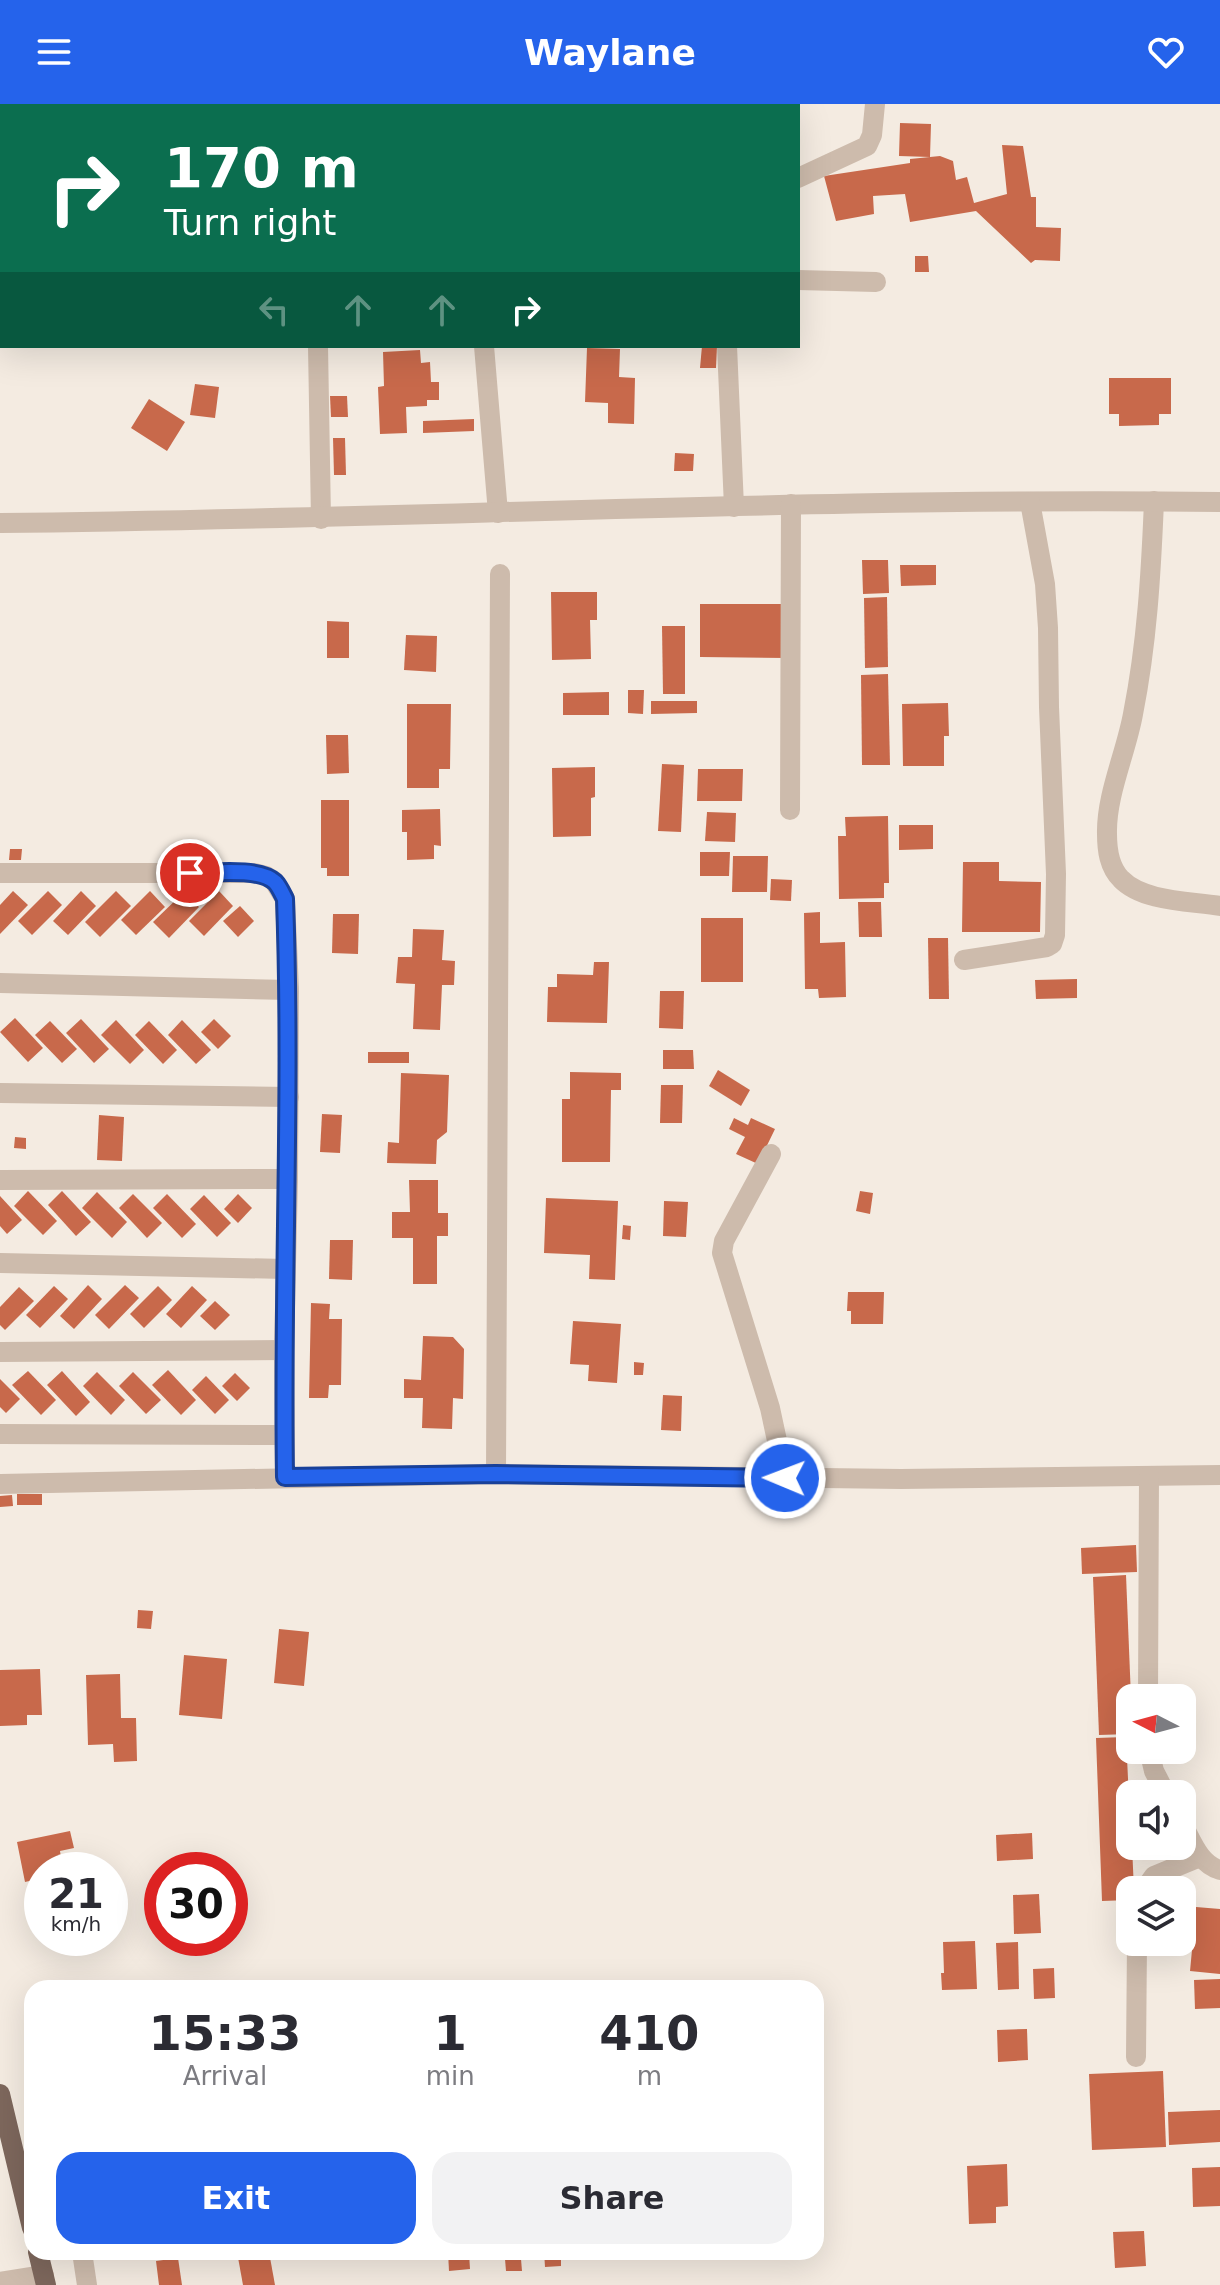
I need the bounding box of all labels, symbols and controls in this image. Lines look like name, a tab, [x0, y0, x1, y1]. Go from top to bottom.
icon: menu	[32, 30, 76, 74]
icon: heart	[1144, 30, 1188, 74]
text: Waylane	[524, 32, 696, 73]
text: 170 m	[164, 135, 359, 200]
icon: right	[32, 136, 136, 240]
text: Turn right	[164, 202, 336, 243]
icon: left	[252, 288, 296, 332]
icon: ahead	[336, 288, 380, 332]
icon: ahead	[420, 288, 464, 332]
icon: right	[504, 288, 548, 332]
pin	[156, 839, 224, 907]
icon: arrive	[168, 851, 212, 895]
position arrow	[743, 1436, 827, 1520]
north arrow	[1116, 1684, 1196, 1764]
map controls	[1116, 1684, 1196, 1956]
button: sound	[1116, 1780, 1196, 1860]
speed limit sign: 30	[144, 1852, 248, 1956]
text: 21	[48, 1871, 104, 1917]
button: layers	[1116, 1876, 1196, 1956]
text: km/h	[51, 1912, 101, 1936]
text: 15:33	[148, 2005, 301, 2061]
text: 1	[434, 2005, 467, 2061]
text: 410	[599, 2005, 699, 2061]
text: Arrival	[183, 2061, 267, 2091]
text: min	[426, 2061, 475, 2091]
text: m	[637, 2061, 662, 2091]
button: Exit	[56, 2152, 416, 2244]
button: Share	[432, 2152, 792, 2244]

